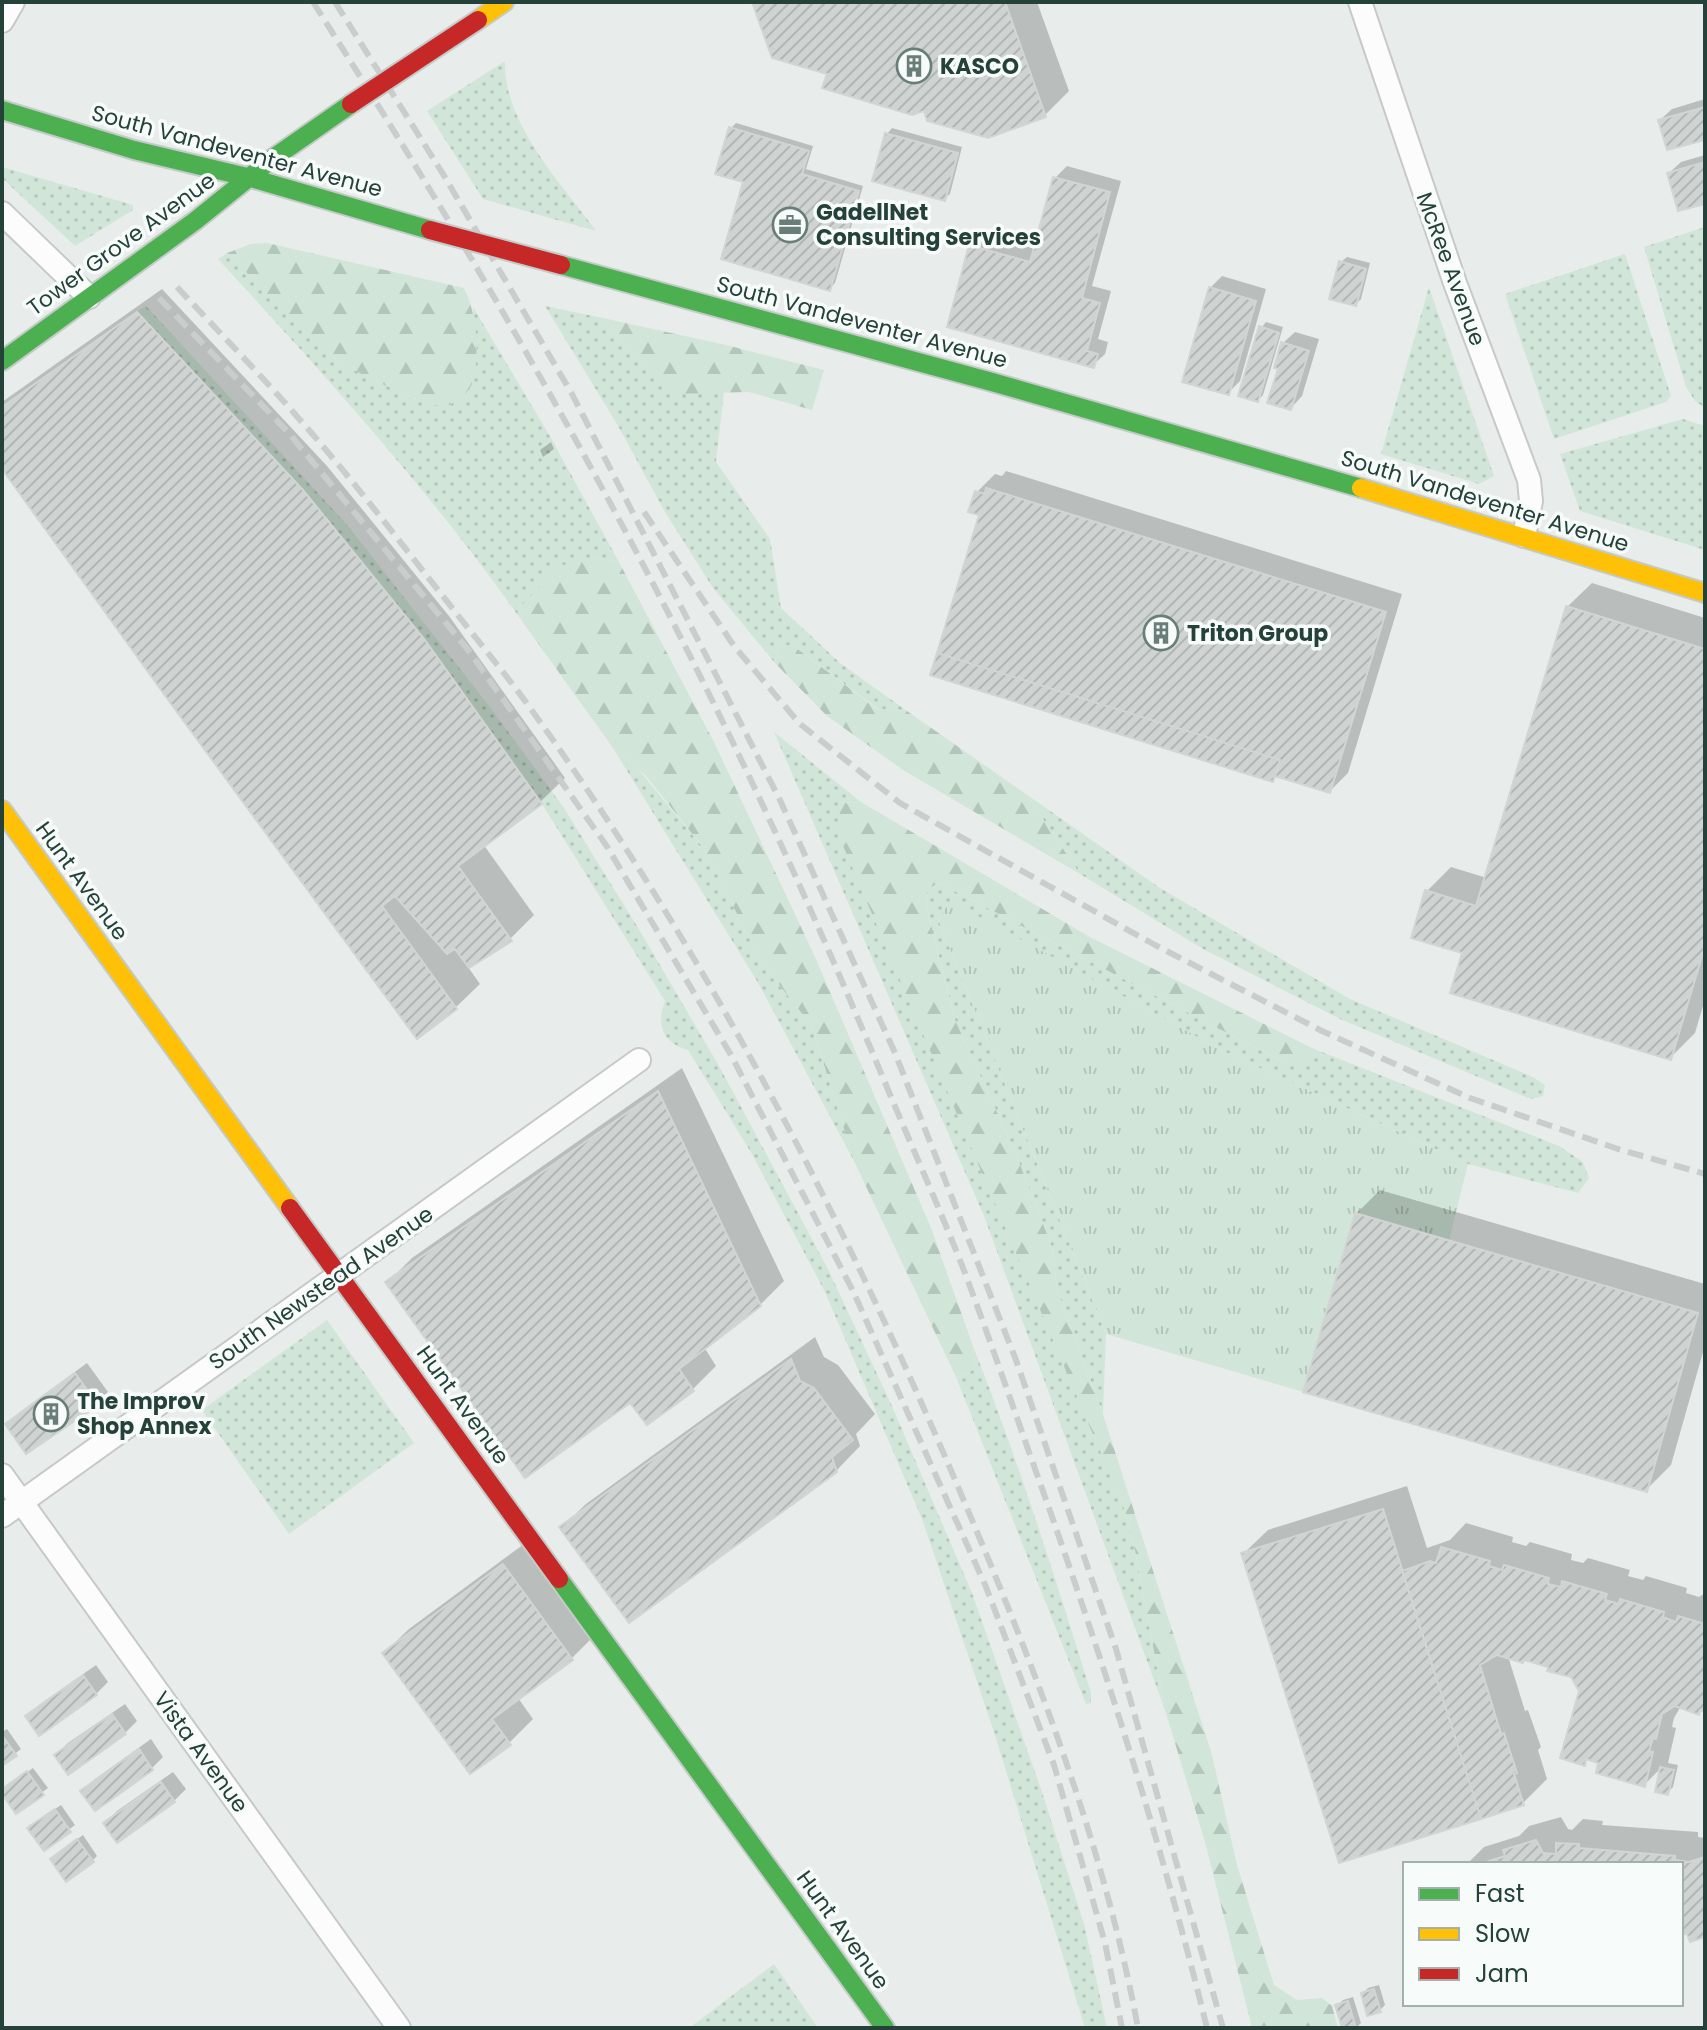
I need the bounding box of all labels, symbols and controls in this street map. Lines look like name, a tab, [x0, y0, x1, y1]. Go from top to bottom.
building icon: KASCO	[895, 47, 933, 85]
place label: KASCO	[940, 51, 1019, 82]
street label: South Vandeventer Avenue	[88, 97, 386, 205]
street label: Tower Grove Avenue	[21, 165, 221, 323]
street label: McRee Avenue	[1409, 188, 1493, 350]
place label: GadellNet Consulting Services	[816, 197, 1041, 253]
office icon: GadellNet Consulting Services	[771, 206, 809, 244]
street label: South Vandeventer Avenue	[713, 268, 1011, 376]
street label: South Vandeventer Avenue	[1337, 442, 1633, 560]
building icon: Triton Group	[1142, 614, 1180, 652]
place label: Triton Group	[1187, 618, 1328, 649]
street label: Hunt Avenue	[28, 815, 136, 947]
street label: South Newstead Avenue	[203, 1199, 439, 1377]
street label: Hunt Avenue	[409, 1339, 517, 1471]
place label: The Improv Shop Annex	[77, 1386, 211, 1442]
building icon: The Improv Shop Annex	[32, 1395, 70, 1433]
street label: Vista Avenue	[146, 1685, 256, 1819]
legend	[1403, 1862, 1683, 2006]
street label: Hunt Avenue	[789, 1864, 897, 1996]
text: Fast	[1475, 1877, 1525, 1910]
text: Slow	[1475, 1917, 1530, 1950]
text: Jam	[1475, 1957, 1529, 1990]

